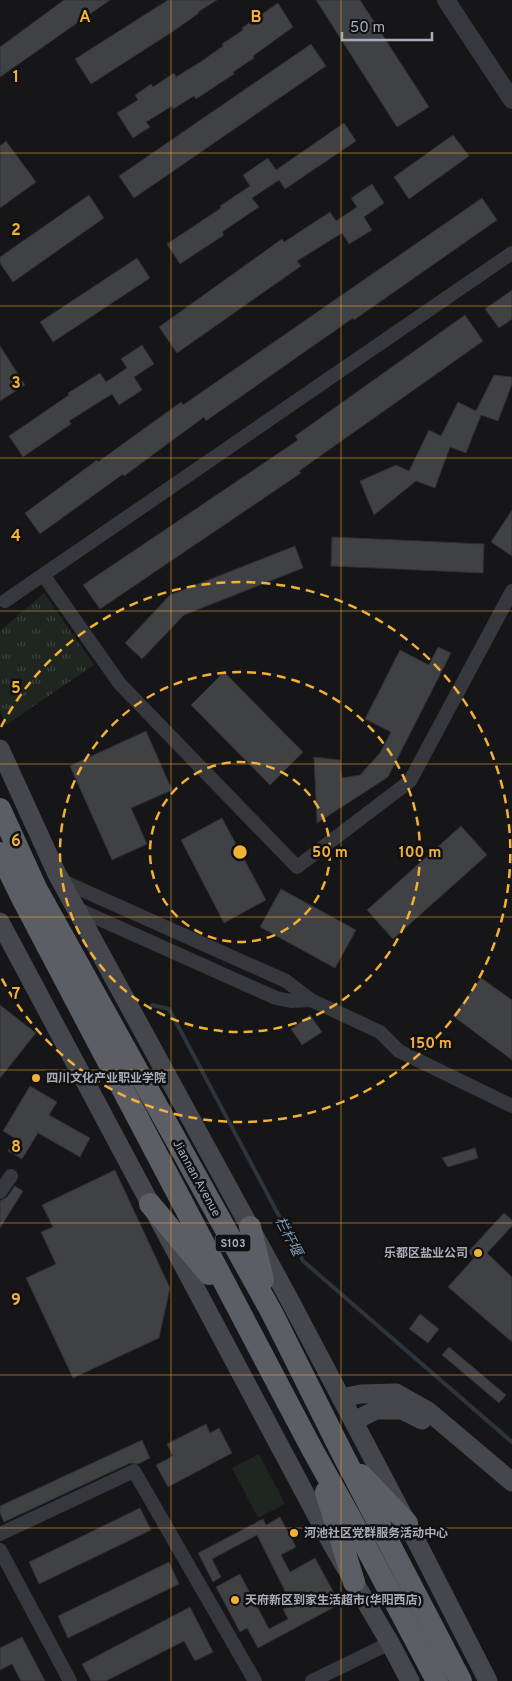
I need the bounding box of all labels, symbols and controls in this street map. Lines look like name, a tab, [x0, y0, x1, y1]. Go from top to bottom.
text: A	[79, 8, 91, 28]
text: B	[250, 8, 262, 28]
scale bar	[342, 10, 432, 42]
text: 50 m	[350, 19, 385, 38]
text: 1	[13, 68, 19, 88]
text: 2	[11, 221, 21, 241]
text: 3	[11, 374, 21, 394]
text: 4	[11, 527, 21, 547]
text: 5	[11, 679, 21, 699]
text: 6	[11, 832, 21, 852]
centre of rings	[231, 843, 249, 861]
text: 50 m	[312, 844, 348, 863]
text: 100 m	[399, 844, 441, 863]
text: 7	[12, 985, 20, 1005]
text: 150 m	[410, 1035, 452, 1054]
place label: 四川文化产业职业学院	[46, 1071, 166, 1087]
marker: 四川文化产业职业学院	[30, 1072, 42, 1084]
street label: Jiannan Avenue	[168, 1137, 224, 1220]
text: 8	[11, 1138, 21, 1158]
water label: 栏杆堰	[270, 1214, 306, 1261]
road number: S103	[216, 1234, 250, 1252]
place label: 乐都区盐业公司	[384, 1246, 468, 1262]
marker: 乐都区盐业公司	[472, 1247, 484, 1259]
text: 9	[11, 1291, 21, 1311]
place label: 河池社区党群服务活动中心	[304, 1526, 448, 1542]
marker: 河池社区党群服务活动中心	[288, 1527, 300, 1539]
place label: 天府新区到家生活超市(华阳西店)	[245, 1593, 422, 1609]
marker: 天府新区到家生活超市(华阳西店)	[229, 1594, 241, 1606]

